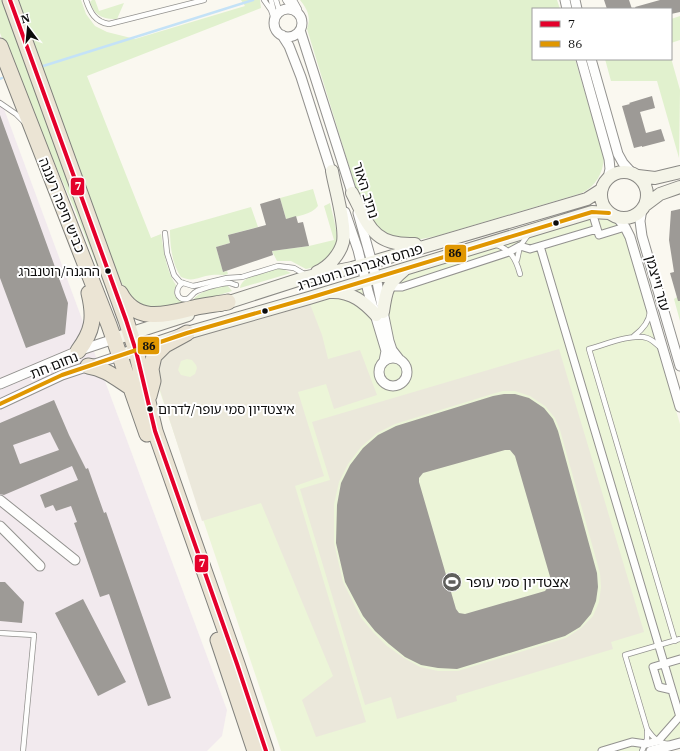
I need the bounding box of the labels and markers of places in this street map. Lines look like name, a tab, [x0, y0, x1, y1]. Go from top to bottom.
unlabelled marker	[551, 218, 561, 228]
place label: ההגנה/רוטנברג	[19, 263, 100, 280]
marker: ההגנה/רוטנברג	[103, 266, 113, 276]
unlabelled marker	[260, 306, 270, 316]
place label: איצטדיון סמי עופר/לדרום	[158, 401, 295, 418]
marker: איצטדיון סמי עופר/לדרום	[145, 404, 155, 414]
sports icon: אצטדיון סמי עופר	[441, 571, 463, 593]
place label: אצטדיון סמי עופר	[466, 573, 569, 591]

